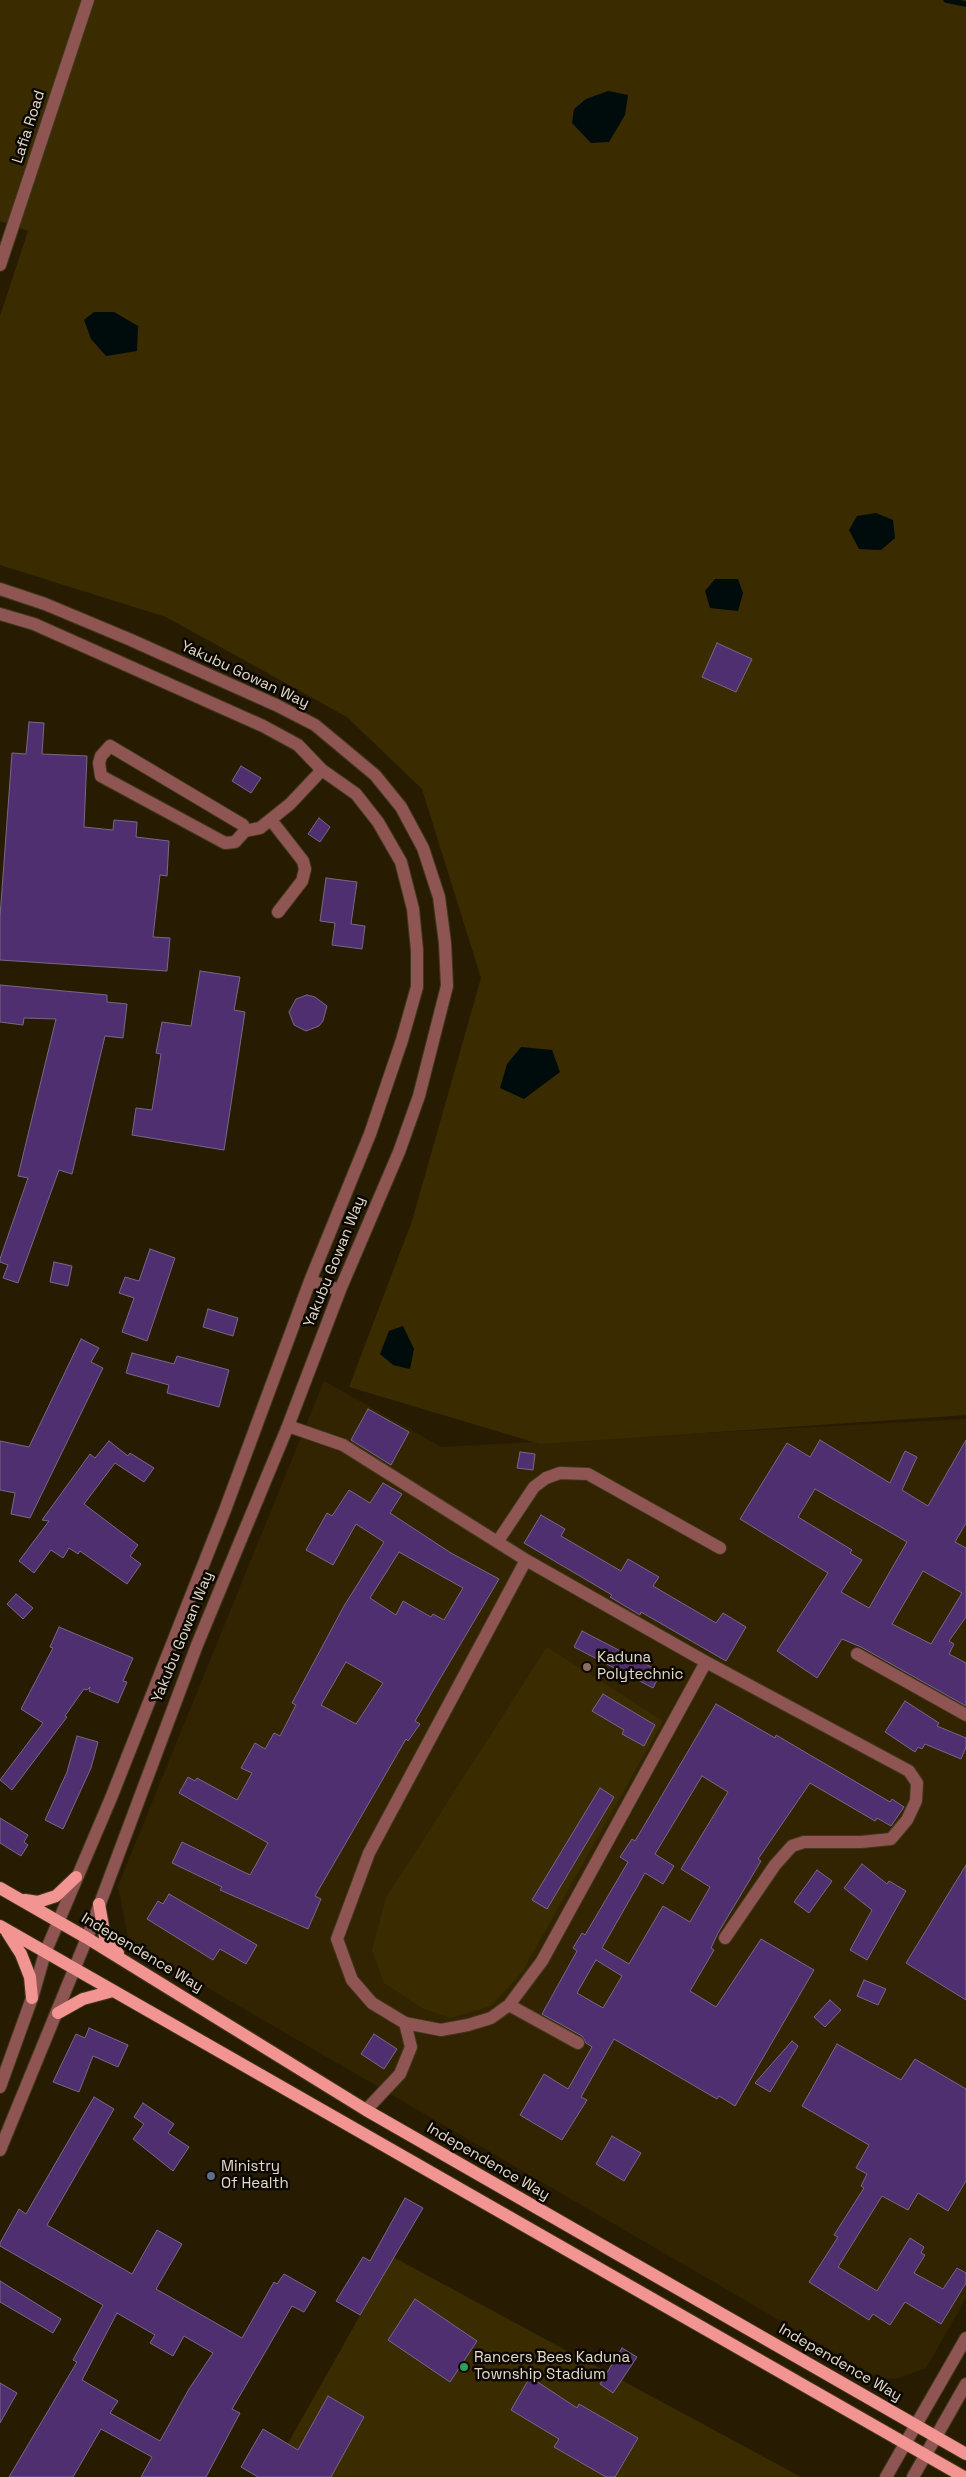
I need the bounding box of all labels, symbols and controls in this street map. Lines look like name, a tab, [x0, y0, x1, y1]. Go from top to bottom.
street label: Lafia Road	[9, 88, 49, 166]
street label: Yakubu Gowan Way	[178, 637, 312, 713]
street label: Yakubu Gowan Way	[300, 1194, 370, 1330]
street label: Yakubu Gowan Way	[148, 1569, 218, 1705]
place label: Kaduna Polytechnic	[597, 1649, 683, 1684]
marker: Kaduna Polytechnic	[581, 1661, 593, 1673]
street label: Independence Way	[78, 1909, 206, 1997]
street label: Independence Way	[423, 2119, 553, 2205]
place label: Ministry Of Health	[221, 2158, 289, 2193]
marker: Ministry Of Health	[205, 2170, 217, 2182]
street label: Independence Way	[775, 2320, 905, 2406]
place label: Rancers Bees Kaduna Township Stadium	[474, 2349, 630, 2384]
marker: Rancers Bees Kaduna Township Stadium	[458, 2361, 470, 2373]

